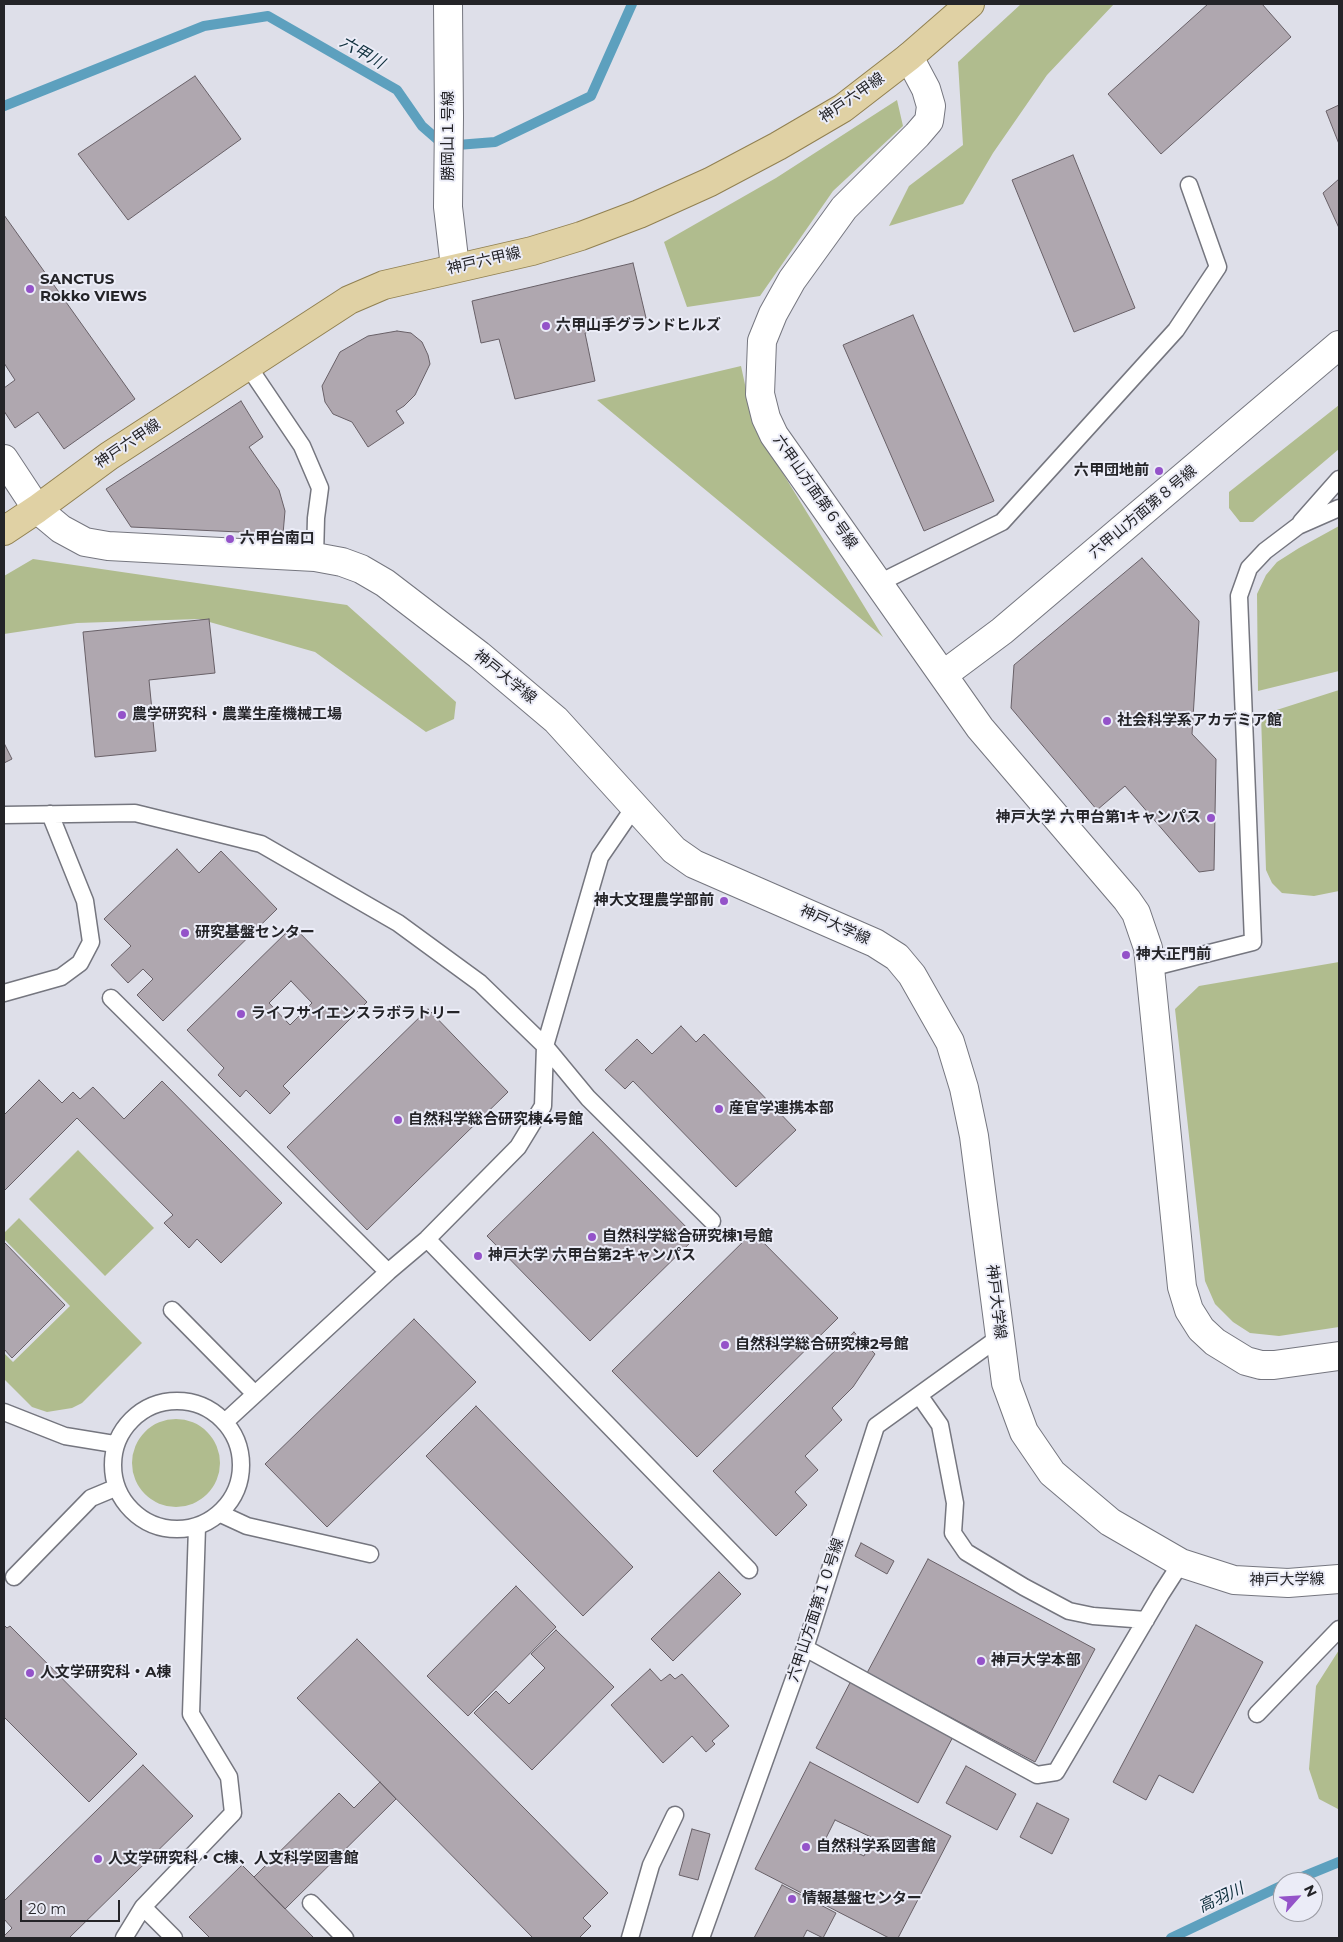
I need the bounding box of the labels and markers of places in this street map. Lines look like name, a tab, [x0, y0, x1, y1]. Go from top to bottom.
place label: SANCTUS Rokko VIEWS	[40, 271, 147, 306]
marker: SANCTUS Rokko VIEWS	[24, 283, 36, 295]
place label: 六甲山手グランドヒルズ	[556, 317, 721, 335]
marker: 六甲山手グランドヒルズ	[540, 320, 552, 332]
place label: 六甲団地前	[1074, 462, 1149, 480]
marker: 六甲団地前	[1153, 465, 1165, 477]
place label: 六甲台南口	[240, 530, 315, 548]
marker: 六甲台南口	[224, 533, 236, 545]
place label: 農学研究科・農業生産機械工場	[132, 706, 342, 724]
marker: 農学研究科・農業生産機械工場	[116, 709, 128, 721]
place label: 社会科学系アカデミア館	[1117, 712, 1282, 730]
marker: 社会科学系アカデミア館	[1101, 715, 1113, 727]
place label: 神戸大学 六甲台第1キャンパス	[996, 809, 1201, 827]
marker: 神戸大学 六甲台第1キャンパス	[1205, 812, 1217, 824]
place label: 神大文理農学部前	[594, 892, 714, 910]
marker: 神大文理農学部前	[718, 895, 730, 907]
place label: 研究基盤センター	[195, 924, 315, 942]
marker: 研究基盤センター	[179, 927, 191, 939]
place label: 神大正門前	[1136, 946, 1211, 964]
marker: 神大正門前	[1120, 949, 1132, 961]
place label: ライフサイエンスラボラトリー	[251, 1005, 461, 1023]
marker: ライフサイエンスラボラトリー	[235, 1008, 247, 1020]
place label: 産官学連携本部	[729, 1100, 834, 1118]
marker: 産官学連携本部	[713, 1103, 725, 1115]
place label: 自然科学総合研究棟4号館	[408, 1111, 583, 1129]
marker: 自然科学総合研究棟4号館	[392, 1114, 404, 1126]
place label: 自然科学総合研究棟1号館	[602, 1228, 773, 1246]
marker: 自然科学総合研究棟1号館	[586, 1231, 598, 1243]
place label: 神戸大学 六甲台第2キャンパス	[488, 1247, 696, 1265]
marker: 神戸大学 六甲台第2キャンパス	[472, 1250, 484, 1262]
place label: 自然科学総合研究棟2号館	[735, 1336, 909, 1354]
marker: 自然科学総合研究棟2号館	[719, 1339, 731, 1351]
place label: 神戸大学本部	[991, 1652, 1081, 1670]
marker: 神戸大学本部	[975, 1655, 987, 1667]
place label: 人文学研究科・A棟	[40, 1664, 171, 1682]
marker: 人文学研究科・A棟	[24, 1667, 36, 1679]
place label: 自然科学系図書館	[816, 1838, 936, 1856]
marker: 自然科学系図書館	[800, 1841, 812, 1853]
place label: 人文学研究科・C棟、人文科学図書館	[108, 1850, 359, 1868]
marker: 人文学研究科・C棟、人文科学図書館	[92, 1853, 104, 1865]
place label: 情報基盤センター	[802, 1890, 922, 1908]
marker: 情報基盤センター	[786, 1893, 798, 1905]

